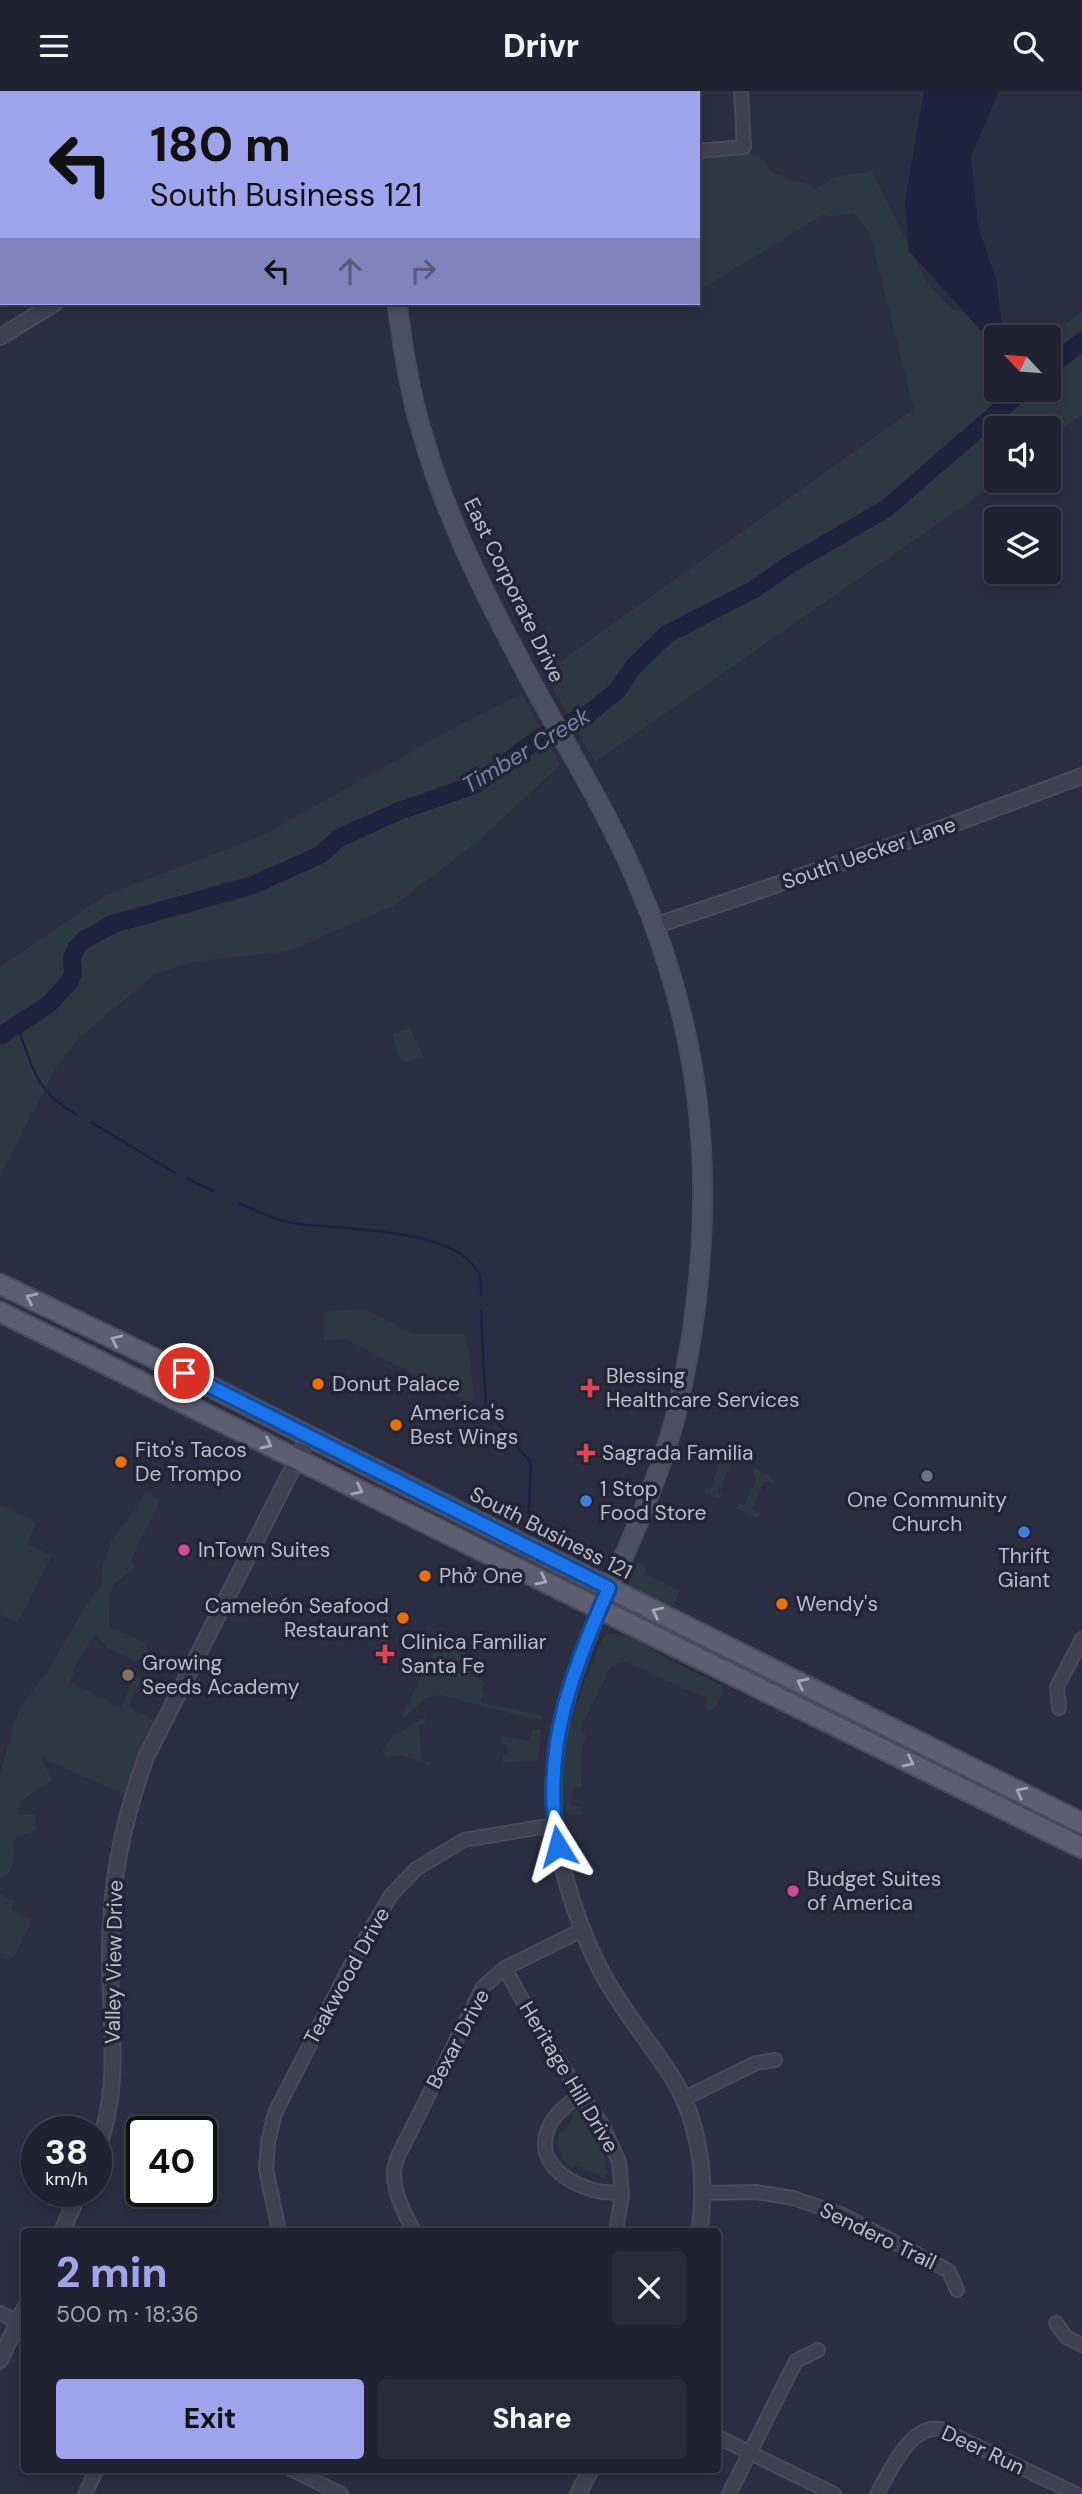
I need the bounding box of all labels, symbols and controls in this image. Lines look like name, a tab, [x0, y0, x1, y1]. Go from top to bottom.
text: Drivr	[503, 25, 579, 67]
icon: menu	[35, 27, 73, 65]
icon: search	[1009, 27, 1047, 65]
text: 180 m	[150, 112, 291, 176]
icon: left	[35, 119, 126, 210]
text: South Business 121	[150, 174, 422, 216]
icon: left	[258, 252, 296, 290]
icon: ahead	[331, 252, 369, 290]
icon: right	[404, 252, 442, 290]
north arrow	[984, 325, 1060, 403]
map controls	[984, 325, 1061, 584]
button: sound	[984, 416, 1061, 493]
street label: East Corporate Drive	[457, 493, 571, 687]
button: layers	[984, 507, 1061, 584]
water label: Timber Creek	[457, 700, 596, 800]
street label: South Uecker Lane	[778, 810, 960, 896]
one-way arrow	[26, 1293, 38, 1307]
one-way arrow	[111, 1334, 123, 1348]
pin	[154, 1343, 214, 1403]
icon: arrive	[165, 1354, 203, 1392]
place label: Blessing Healthcare Services	[606, 1362, 799, 1414]
place label: Donut Palace	[332, 1370, 460, 1398]
marker: Donut Palace	[310, 1376, 326, 1392]
marker: Blessing Healthcare Services	[580, 1378, 600, 1398]
place label: America's Best Wings	[410, 1399, 518, 1451]
marker: America's Best Wings	[388, 1417, 404, 1433]
place label: Fito's Tacos De Trompo	[135, 1436, 247, 1488]
one-way arrow	[260, 1436, 272, 1450]
place label: Sagrada Familia	[602, 1439, 754, 1467]
marker: Sagrada Familia	[576, 1443, 596, 1463]
marker: Fito's Tacos De Trompo	[113, 1454, 129, 1470]
marker: One Community Church	[919, 1468, 935, 1484]
place label: 1 Stop Food Store	[600, 1475, 706, 1527]
street label: South Business 121	[465, 1480, 637, 1586]
one-way arrow	[351, 1481, 363, 1495]
place label: One Community Church	[847, 1486, 1007, 1538]
marker: 1 Stop Food Store	[578, 1493, 594, 1509]
marker: Thrift Giant	[1016, 1524, 1032, 1540]
place label: InTown Suites	[198, 1536, 330, 1564]
marker: InTown Suites	[176, 1542, 192, 1558]
place label: Thrift Giant	[998, 1542, 1050, 1594]
place label: Phở One	[439, 1562, 523, 1590]
marker: Phở One	[417, 1568, 433, 1584]
one-way arrow	[535, 1571, 547, 1585]
place label: Wendy's	[796, 1590, 878, 1618]
place label: Cameleón Seafood Restaurant	[205, 1592, 389, 1644]
marker: Wendy's	[774, 1596, 790, 1612]
one-way arrow	[652, 1607, 664, 1621]
marker: Cameleón Seafood Restaurant	[395, 1610, 411, 1626]
place label: Clinica Familiar Santa Fe	[401, 1628, 547, 1680]
marker: Clinica Familiar Santa Fe	[375, 1644, 395, 1664]
place label: Growing Seeds Academy	[142, 1649, 300, 1701]
marker: Growing Seeds Academy	[120, 1667, 136, 1683]
one-way arrow	[797, 1677, 809, 1691]
one-way arrow	[902, 1753, 914, 1767]
one-way arrow	[1016, 1786, 1028, 1800]
position arrow	[521, 1809, 595, 1883]
place label: Budget Suites of America	[807, 1865, 941, 1917]
street label: Valley View Drive	[99, 1880, 129, 2044]
marker: Budget Suites of America	[785, 1883, 801, 1899]
street label: Teakwood Drive	[298, 1902, 396, 2050]
street label: Bexar Drive	[420, 1984, 496, 2094]
street label: Heritage Hill Drive	[513, 1996, 625, 2158]
speed limit sign: 40	[126, 2116, 217, 2207]
text: 38	[45, 2129, 88, 2175]
text: km/h	[45, 2167, 88, 2191]
street label: Sendero Trail	[815, 2196, 941, 2276]
text: 2 min	[56, 2245, 167, 2300]
button: close	[612, 2251, 686, 2325]
text: 500 m · 18:36	[56, 2299, 199, 2329]
button: Exit	[56, 2379, 364, 2459]
button: Share	[378, 2379, 686, 2459]
street label: Deer Run	[937, 2419, 1029, 2481]

